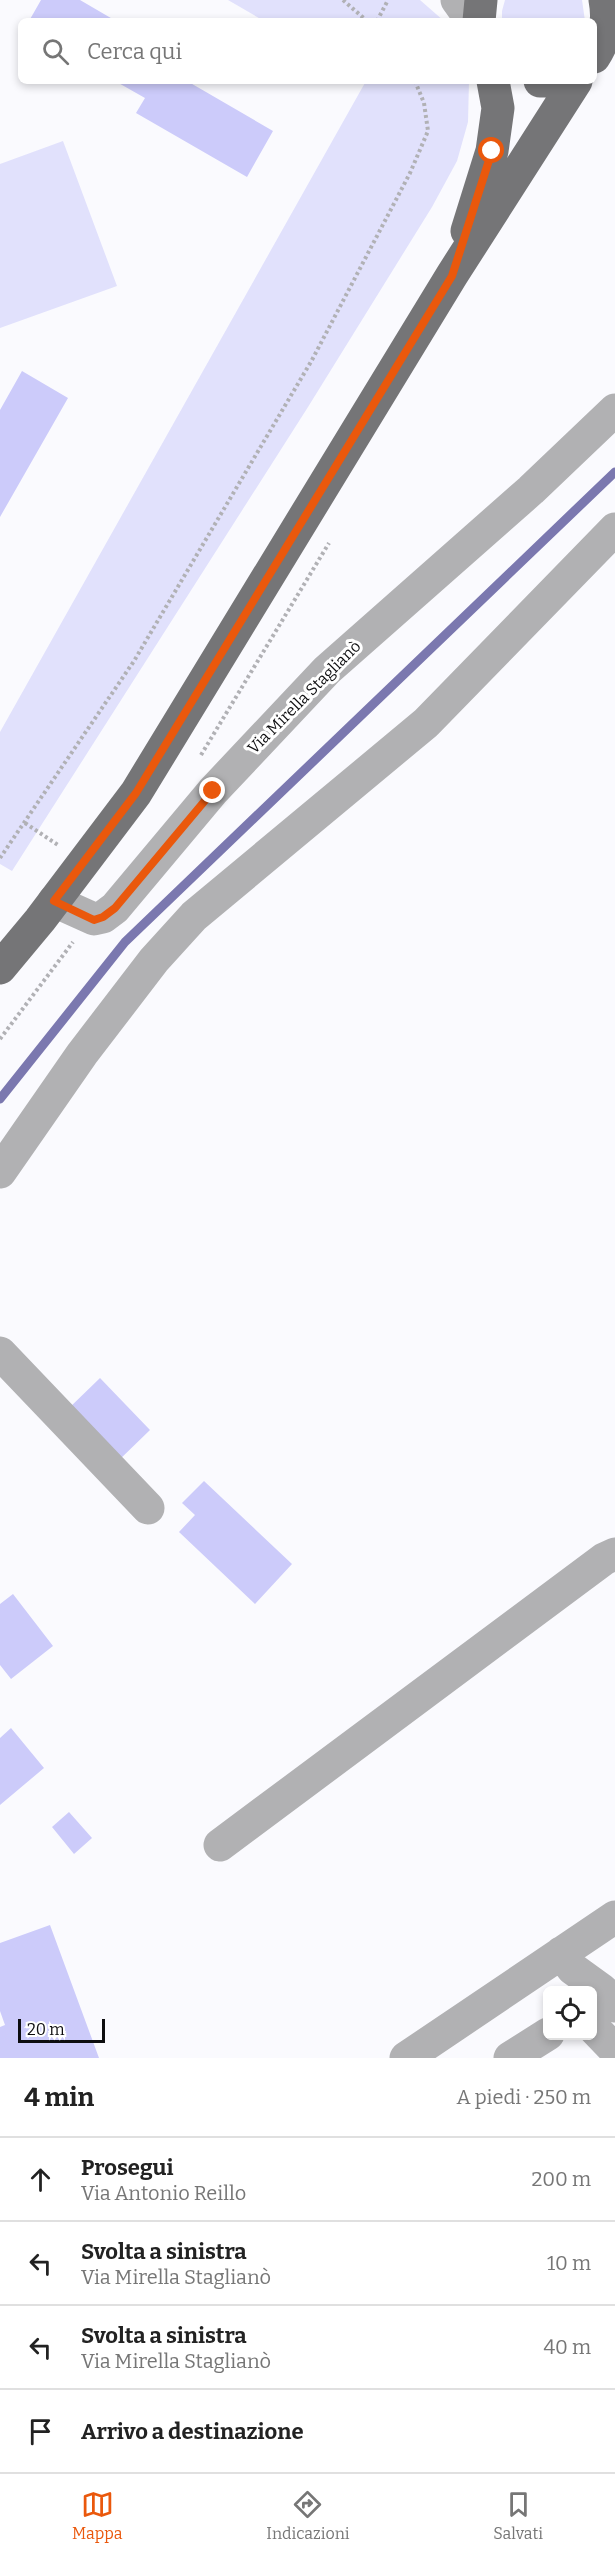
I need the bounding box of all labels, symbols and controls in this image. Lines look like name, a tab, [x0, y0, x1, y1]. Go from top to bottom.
search box	[18, 18, 597, 84]
icon: search	[39, 35, 72, 68]
text: Cerca qui	[87, 38, 182, 65]
route start	[478, 137, 504, 163]
street label: Via Mirella Staglianò	[244, 637, 364, 757]
route end	[199, 777, 225, 803]
map controls	[543, 1986, 597, 2040]
button: locate	[543, 1986, 597, 2040]
scale bar	[18, 2016, 105, 2044]
text: 20 m	[27, 2020, 64, 2039]
text: 4 min	[24, 2082, 94, 2113]
text: A piedi · 250 m	[457, 2085, 591, 2109]
text: Prosegui	[81, 2154, 173, 2181]
icon: ahead	[24, 2163, 57, 2196]
text: 200 m	[531, 2167, 591, 2191]
text: Via Antonio Reillo	[81, 2181, 246, 2205]
text: Svolta a sinistra	[81, 2238, 247, 2265]
icon: left	[24, 2247, 57, 2280]
text: 10 m	[547, 2251, 591, 2275]
text: Via Mirella Staglianò	[81, 2265, 271, 2289]
text: Svolta a sinistra	[81, 2322, 247, 2349]
icon: left	[24, 2331, 57, 2364]
text: 40 m	[543, 2335, 591, 2359]
text: Via Mirella Staglianò	[81, 2349, 271, 2373]
icon: arrive	[24, 2415, 57, 2448]
text: Arrivo a destinazione	[81, 2418, 304, 2445]
tab: Mappa	[72, 2488, 122, 2543]
tab: Indicazioni	[266, 2488, 350, 2543]
tab: Salvati	[493, 2488, 543, 2543]

